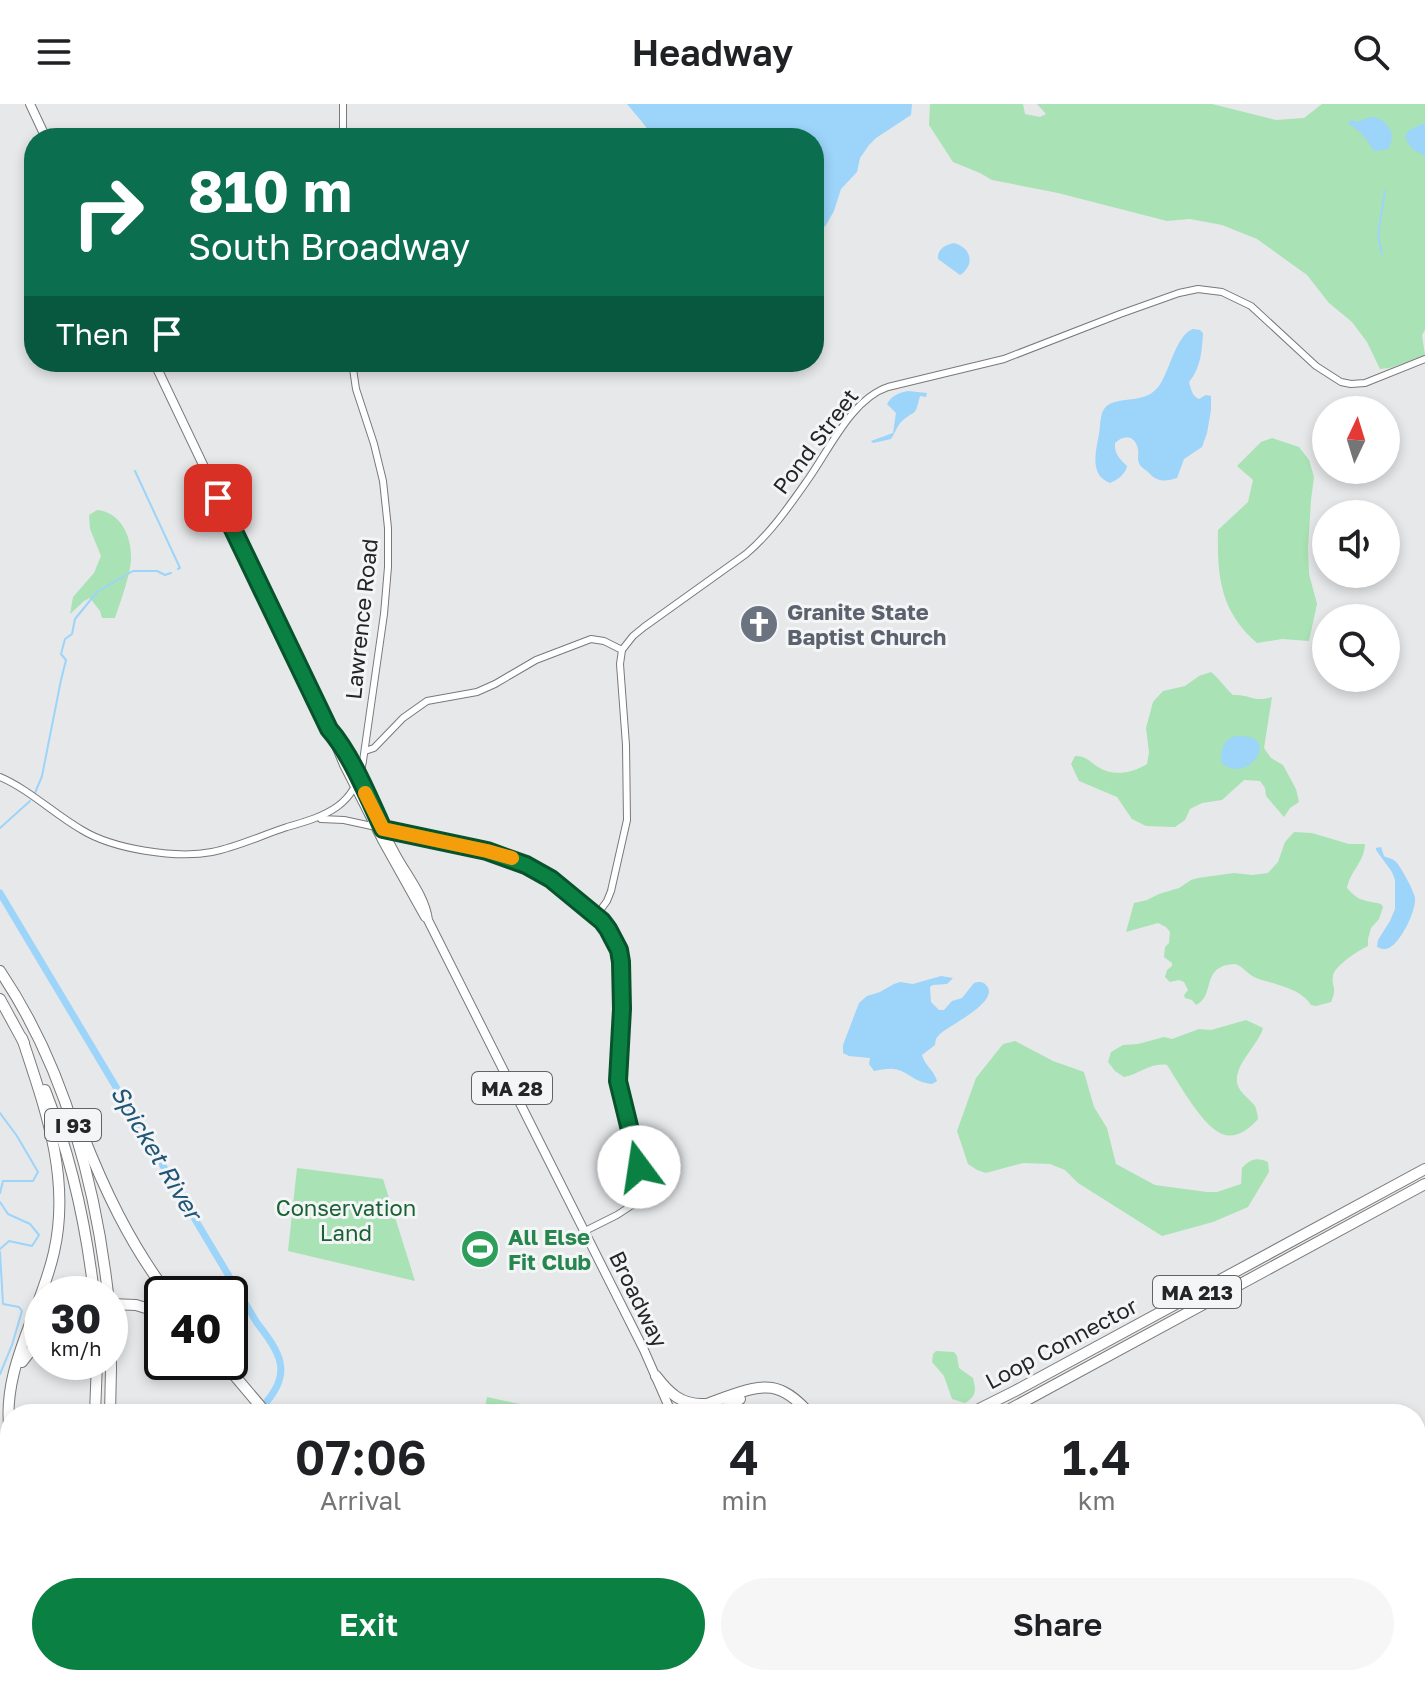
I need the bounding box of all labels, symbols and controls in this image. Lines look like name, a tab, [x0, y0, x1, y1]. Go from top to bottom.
icon: menu	[32, 30, 76, 74]
icon: search	[1349, 30, 1393, 74]
text: Headway	[632, 31, 793, 74]
text: 810 m	[188, 157, 352, 224]
icon: right	[56, 160, 160, 264]
text: South Broadway	[188, 225, 470, 268]
icon: arrive	[145, 312, 189, 356]
text: Then	[56, 316, 129, 352]
street label: Pond Street	[767, 383, 863, 499]
north arrow	[1312, 396, 1400, 484]
map controls	[1312, 396, 1400, 692]
pin	[184, 464, 252, 532]
icon: arrive	[196, 476, 240, 520]
button: sound	[1312, 500, 1400, 588]
street label: Lawrence Road	[339, 537, 383, 701]
place label: Granite State Baptist Church	[787, 598, 946, 650]
church icon: Granite State Baptist Church	[738, 603, 780, 645]
button: search	[1312, 604, 1400, 692]
road number: MA 28	[472, 1072, 552, 1104]
water label: Spicket River	[106, 1080, 210, 1227]
road number: I 93	[45, 1109, 101, 1141]
position arrow	[597, 1125, 681, 1209]
park label: Conservation Land	[276, 1194, 416, 1246]
place label: All Else Fit Club	[508, 1223, 591, 1275]
sports icon: All Else Fit Club	[459, 1228, 501, 1270]
street label: Broadway	[604, 1246, 674, 1352]
speed limit sign: 40	[144, 1276, 248, 1380]
road number: MA 213	[1153, 1276, 1241, 1308]
street label: Loop Connector	[980, 1291, 1142, 1394]
text: 30	[51, 1294, 101, 1342]
text: km/h	[51, 1336, 101, 1360]
text: 07:06	[295, 1428, 427, 1486]
text: 4	[729, 1428, 760, 1486]
text: 1.4	[1062, 1428, 1131, 1486]
text: Arrival	[320, 1485, 401, 1516]
text: min	[721, 1485, 767, 1516]
text: km	[1078, 1485, 1116, 1516]
button: Exit	[32, 1578, 705, 1670]
button: Share	[721, 1578, 1394, 1670]

